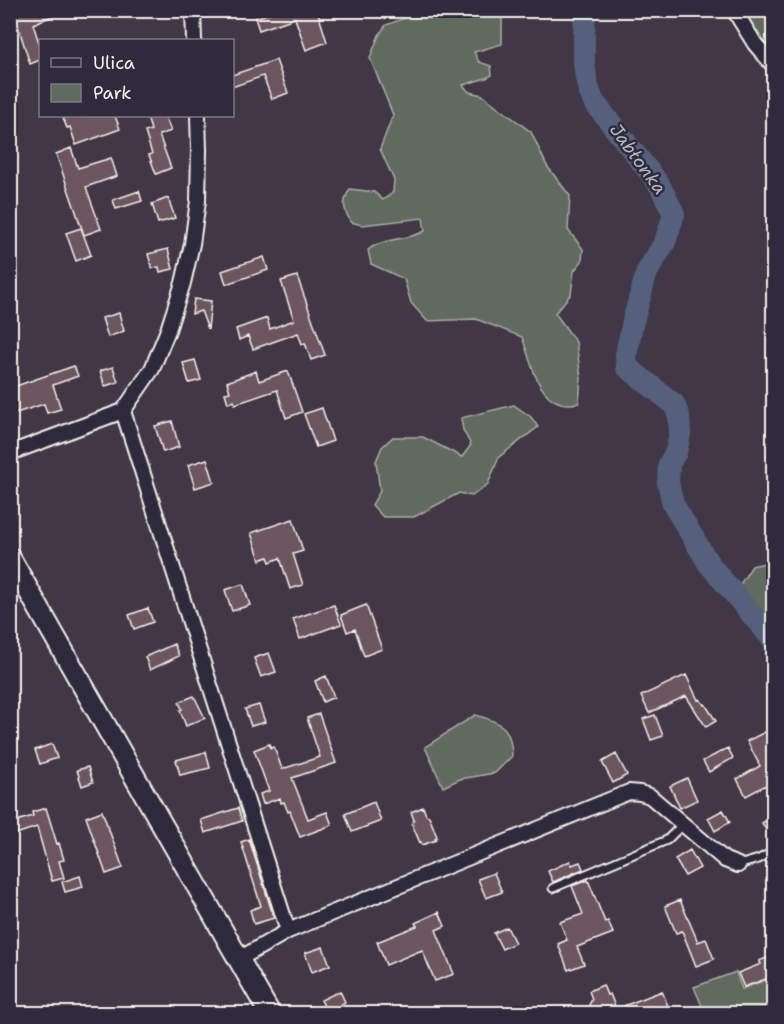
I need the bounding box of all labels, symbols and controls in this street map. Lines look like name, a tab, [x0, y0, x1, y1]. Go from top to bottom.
legend	[39, 39, 234, 117]
text: Ulica	[93, 51, 135, 75]
text: Park	[93, 81, 132, 105]
water label: Jabłonka	[604, 119, 672, 199]

